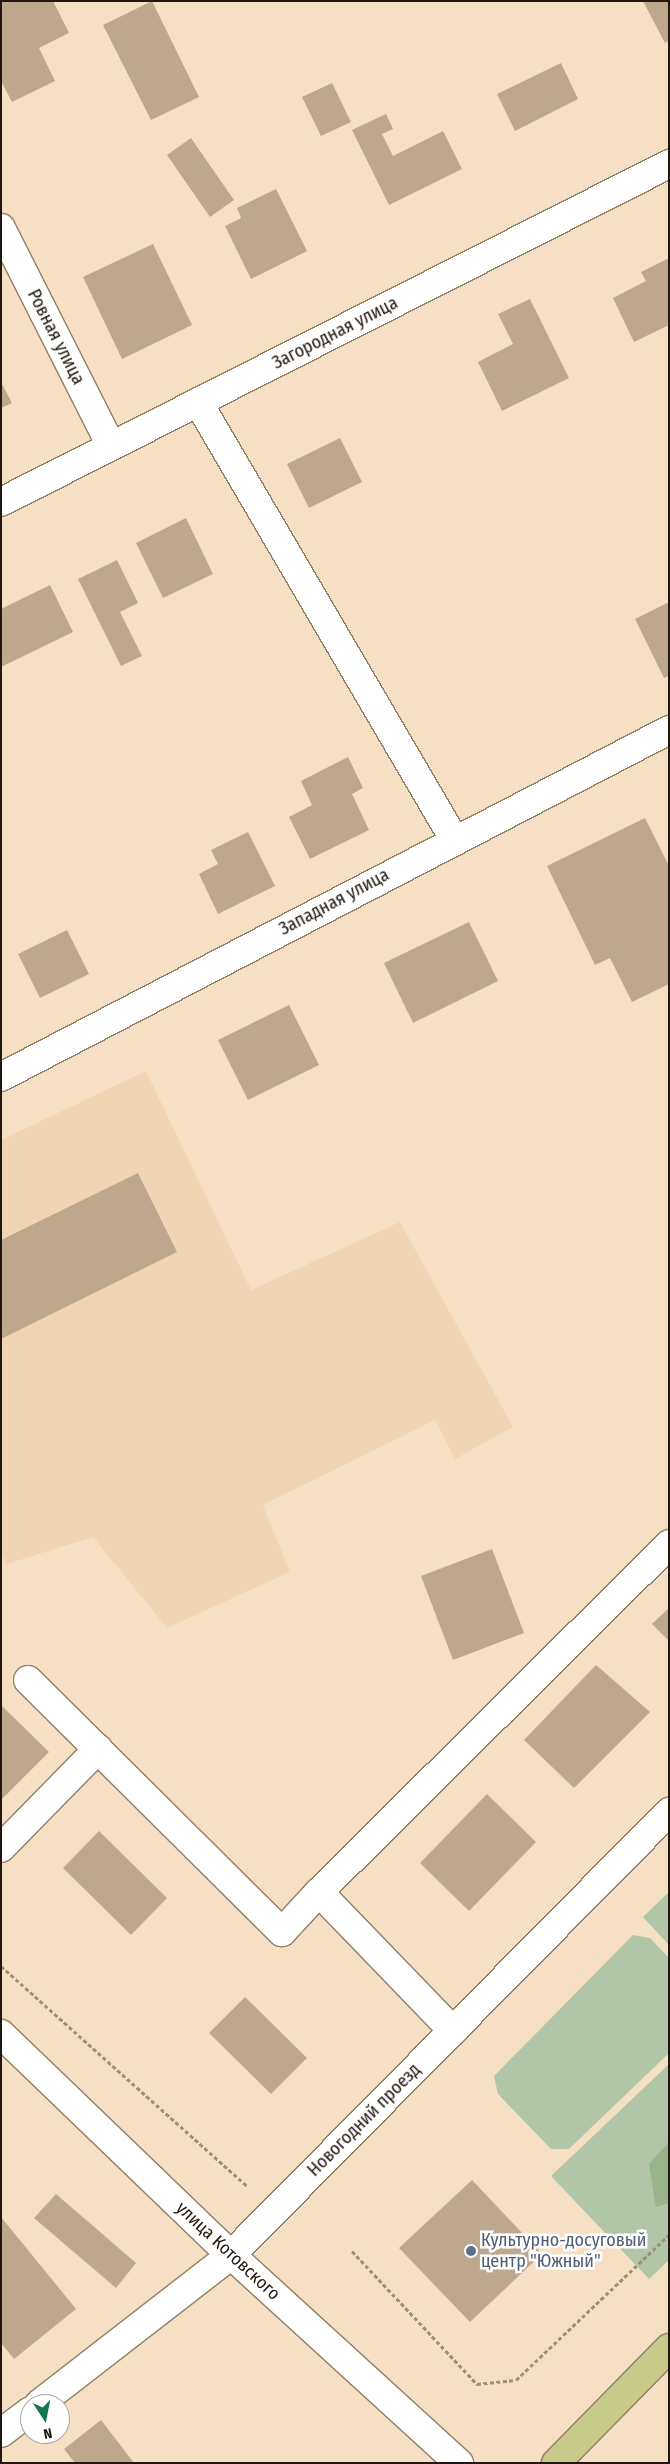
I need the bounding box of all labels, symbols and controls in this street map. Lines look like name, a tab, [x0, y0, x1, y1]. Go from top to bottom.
street label: Ровная улица	[23, 286, 89, 388]
street label: Загородная улица	[269, 292, 401, 374]
street label: Западная улица	[275, 864, 393, 940]
street label: Новогодний проезд	[303, 2059, 425, 2181]
street label: улица Котовского	[171, 2197, 285, 2305]
place label: Культурно-досуговый центр "Южный"	[481, 2230, 646, 2272]
marker: Культурно-досуговый центр "Южный"	[465, 2245, 477, 2257]
north arrow	[20, 2394, 70, 2444]
text: N	[42, 2424, 54, 2442]

